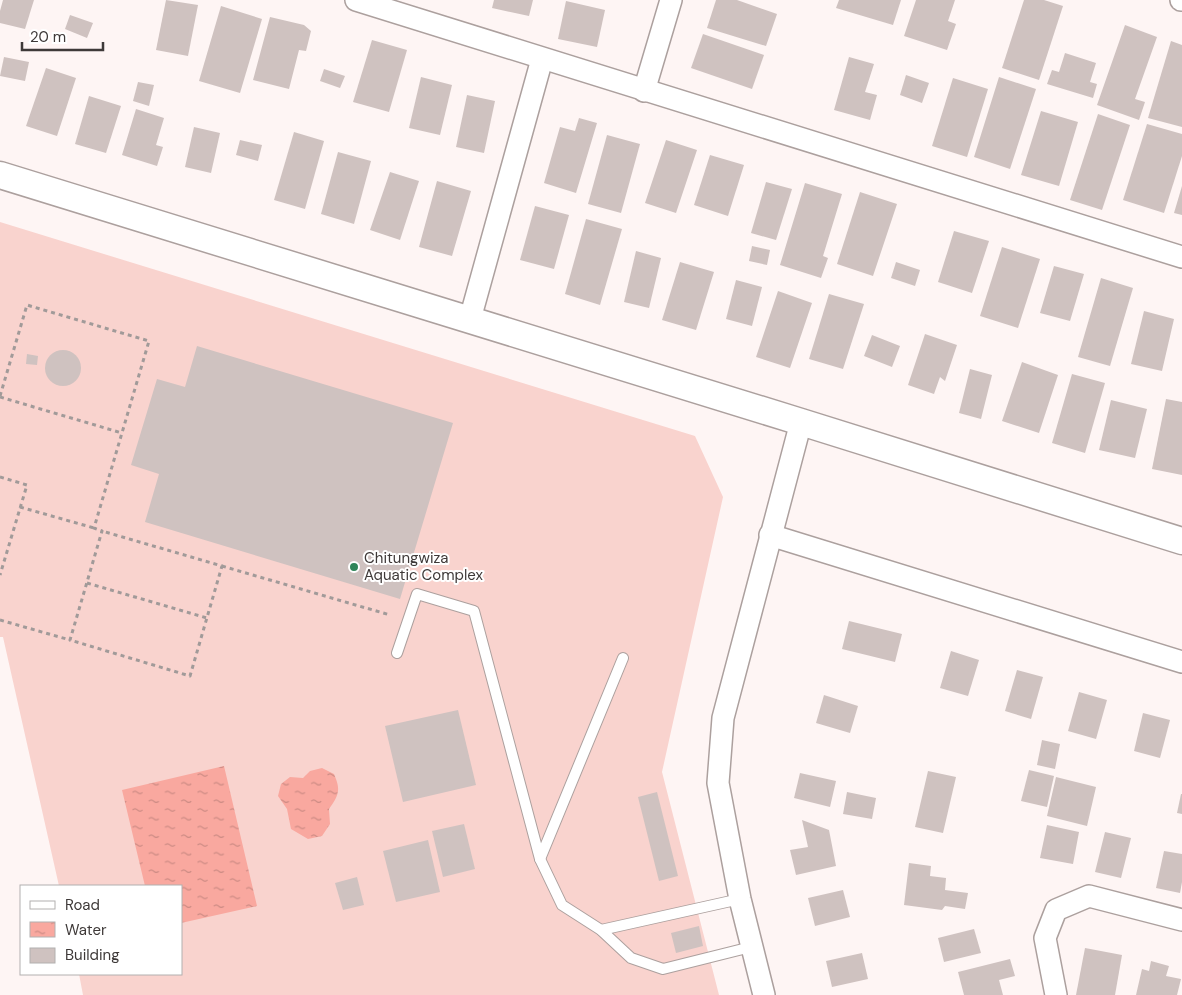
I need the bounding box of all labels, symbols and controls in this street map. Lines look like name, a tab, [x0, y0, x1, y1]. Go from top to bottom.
scale bar	[22, 20, 104, 52]
text: 20 m	[30, 27, 66, 47]
place label: Chitungwiza Aquatic Complex	[364, 548, 483, 585]
marker: Chitungwiza Aquatic Complex	[348, 561, 360, 573]
legend	[20, 885, 182, 975]
text: Road	[65, 895, 100, 915]
text: Water	[65, 920, 107, 940]
text: Building	[65, 945, 120, 965]

